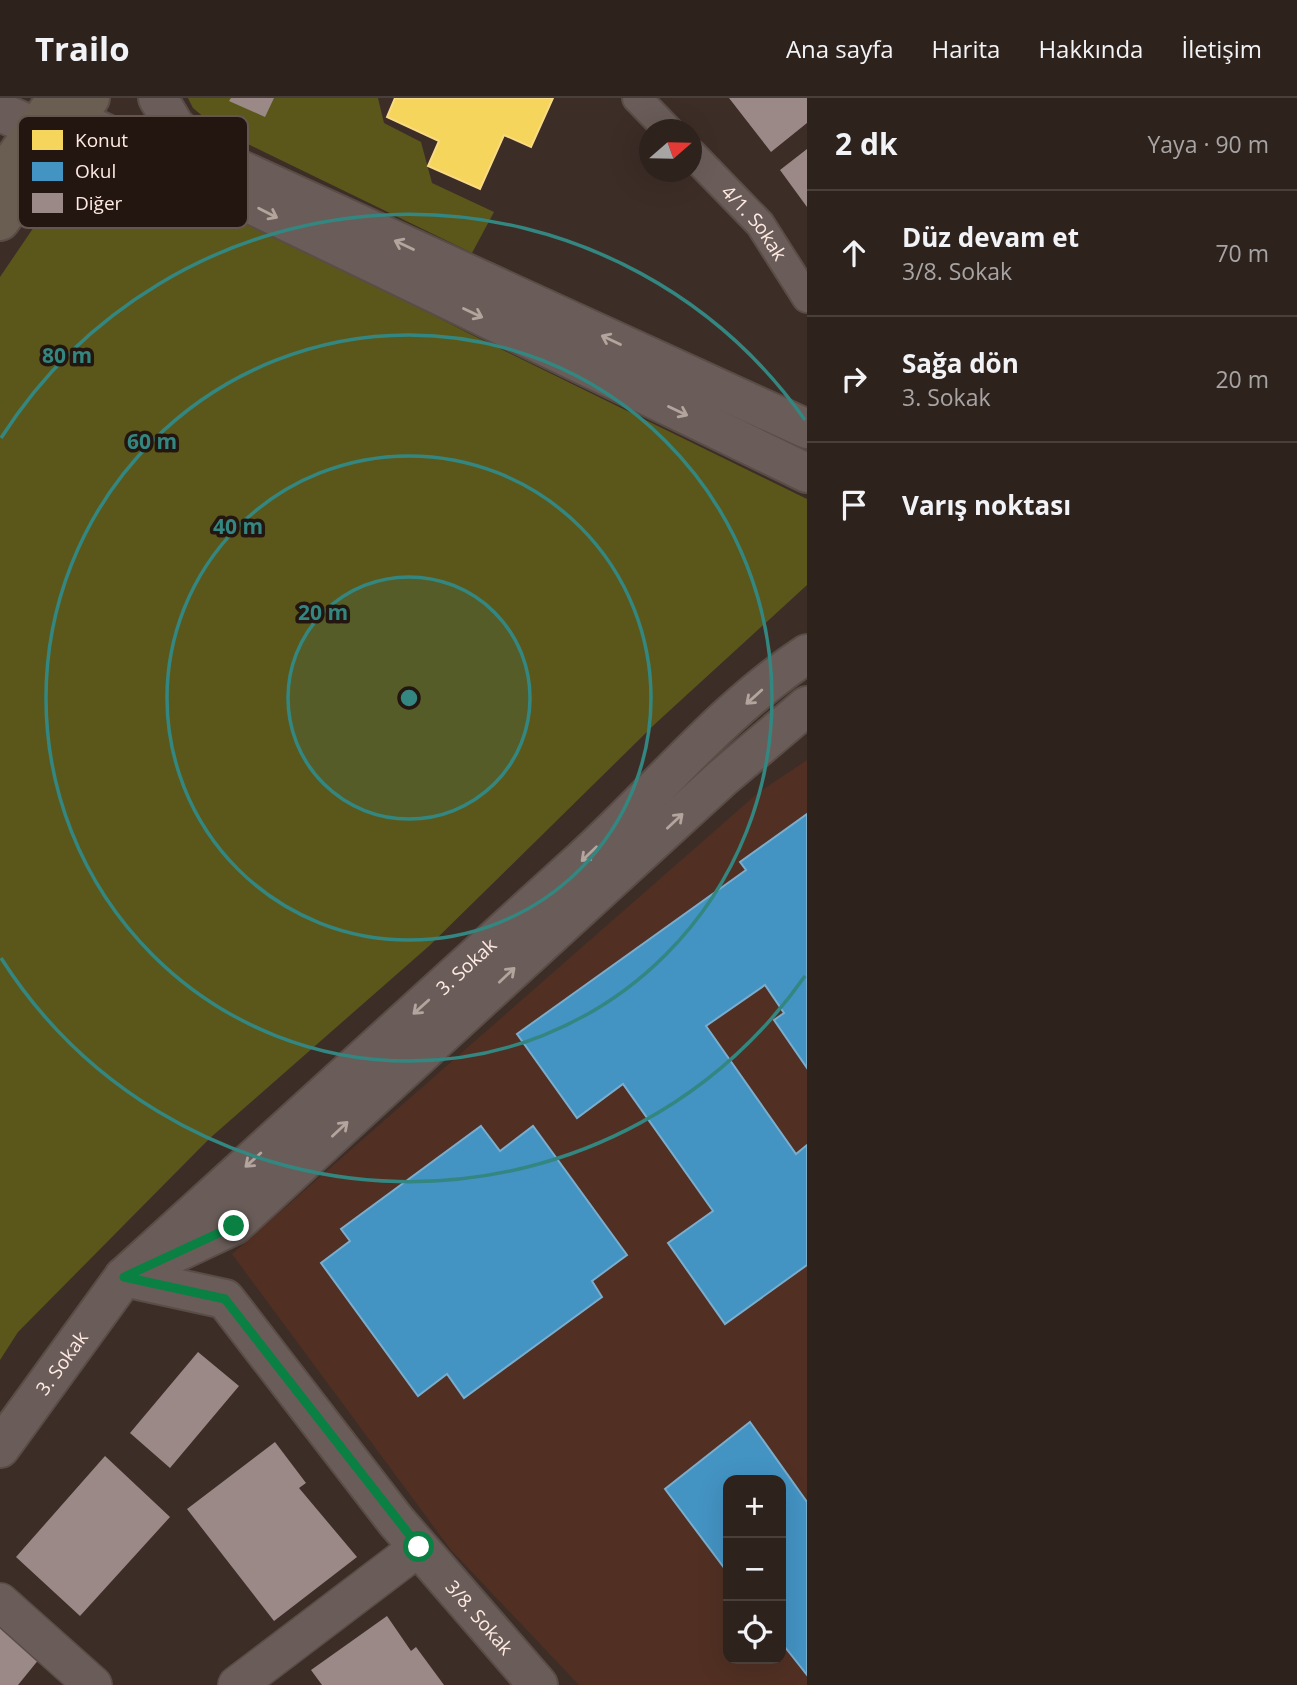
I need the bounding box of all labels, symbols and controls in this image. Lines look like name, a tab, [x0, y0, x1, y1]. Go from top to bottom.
text: Trailo	[35, 26, 130, 71]
text: Ana sayfa	[786, 32, 894, 65]
text: Harita	[932, 32, 1000, 65]
text: Hakkında	[1038, 32, 1143, 65]
text: İletişim	[1181, 32, 1262, 65]
legend	[18, 116, 248, 228]
north arrow	[639, 119, 702, 182]
text: 2 dk	[835, 123, 898, 164]
text: Konut	[75, 127, 128, 153]
text: Yaya · 90 m	[1147, 128, 1269, 160]
text: Okul	[75, 158, 116, 184]
street label: 4/1. Sokak	[716, 179, 793, 266]
text: Diğer	[75, 190, 123, 216]
one-way arrow	[258, 207, 278, 221]
text: Düz devam et	[902, 219, 1079, 255]
icon: ahead	[835, 234, 873, 272]
text: 70 m	[1215, 237, 1269, 269]
one-way arrow	[394, 238, 416, 251]
text: 3/8. Sokak	[902, 255, 1012, 287]
one-way arrow	[462, 307, 483, 320]
one-way arrow	[601, 332, 622, 346]
text: 80 m	[42, 341, 92, 369]
text: Sağa dön	[902, 345, 1019, 381]
icon: right	[835, 360, 873, 398]
text: 20 m	[1215, 363, 1269, 395]
text: 3. Sokak	[902, 381, 991, 413]
one-way arrow	[667, 405, 688, 418]
text: 60 m	[127, 427, 177, 455]
icon: arrive	[835, 486, 873, 524]
text: Varış noktası	[902, 487, 1071, 523]
text: 40 m	[213, 512, 263, 540]
text: 20 m	[298, 598, 348, 626]
centre of rings	[397, 686, 421, 710]
one-way arrow	[745, 688, 763, 704]
one-way arrow	[666, 813, 683, 830]
one-way arrow	[581, 845, 598, 862]
street label: 3. Sokak	[430, 932, 502, 1001]
one-way arrow	[498, 967, 516, 983]
one-way arrow	[412, 999, 430, 1015]
one-way arrow	[331, 1121, 349, 1137]
one-way arrow	[244, 1152, 262, 1168]
route end	[218, 1210, 249, 1241]
street label: 3. Sokak	[30, 1326, 94, 1400]
map controls	[723, 1475, 786, 1664]
button: +	[723, 1475, 786, 1538]
route start	[403, 1531, 434, 1562]
button: −	[723, 1538, 786, 1601]
street label: 3/8. Sokak	[440, 1574, 519, 1660]
button: locate	[723, 1601, 786, 1664]

